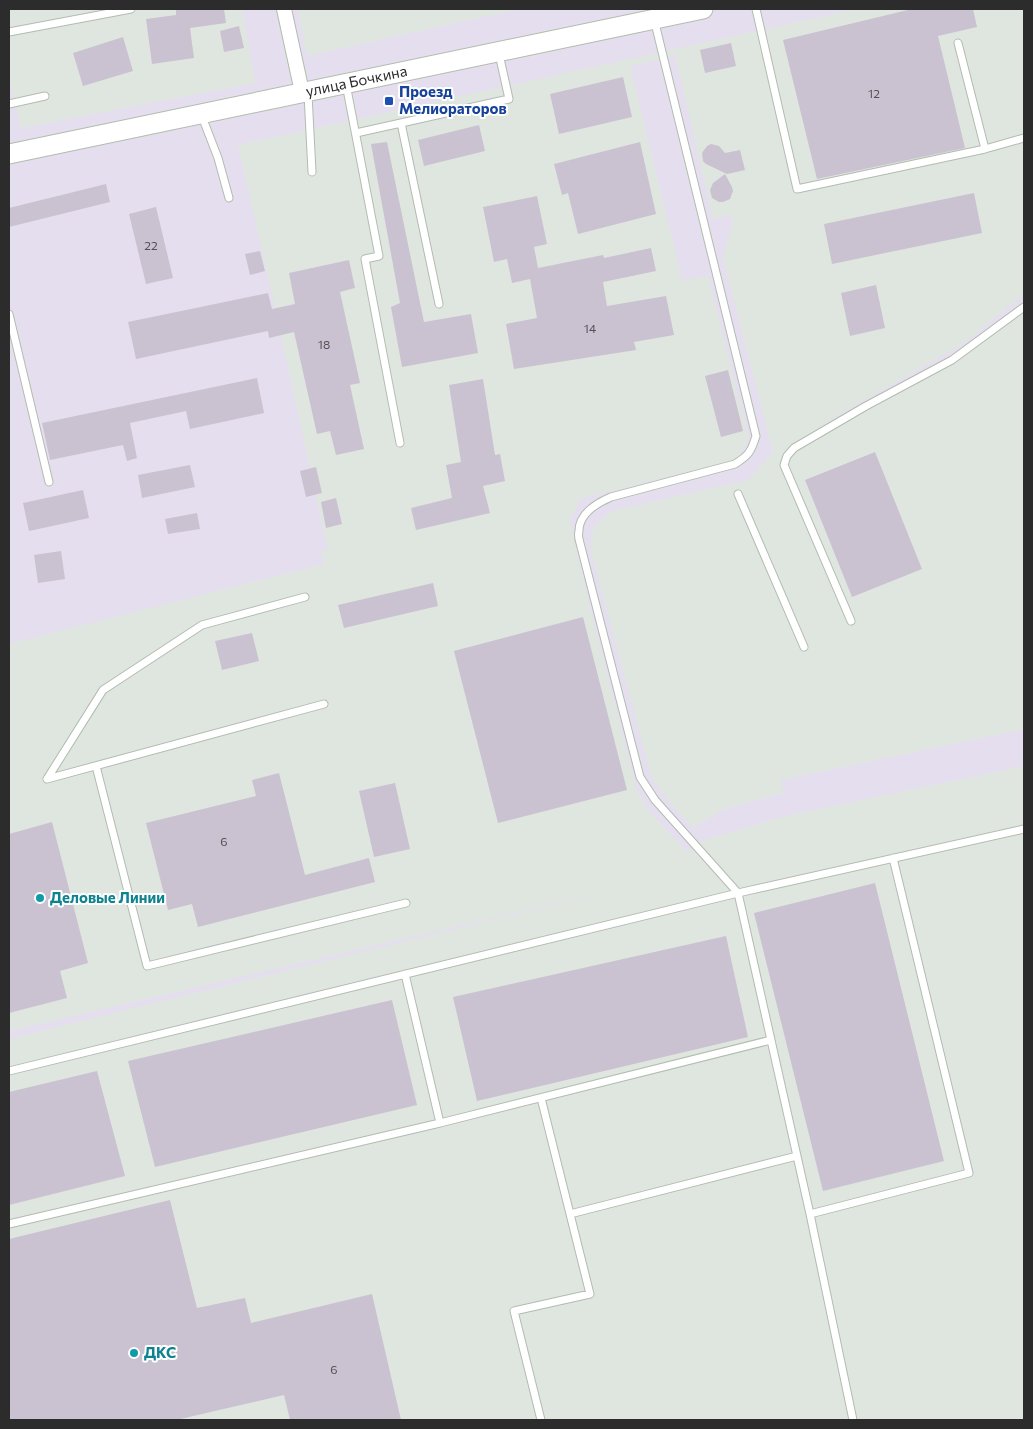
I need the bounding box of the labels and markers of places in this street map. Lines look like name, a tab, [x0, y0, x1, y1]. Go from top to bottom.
place label: Проезд Мелиораторов	[399, 82, 507, 117]
marker: Проезд Мелиораторов	[383, 95, 395, 107]
place label: Деловые Линии	[50, 888, 165, 906]
marker: Деловые Линии	[34, 892, 46, 904]
place label: ДКС	[144, 1343, 176, 1361]
marker: ДКС	[128, 1347, 140, 1359]

